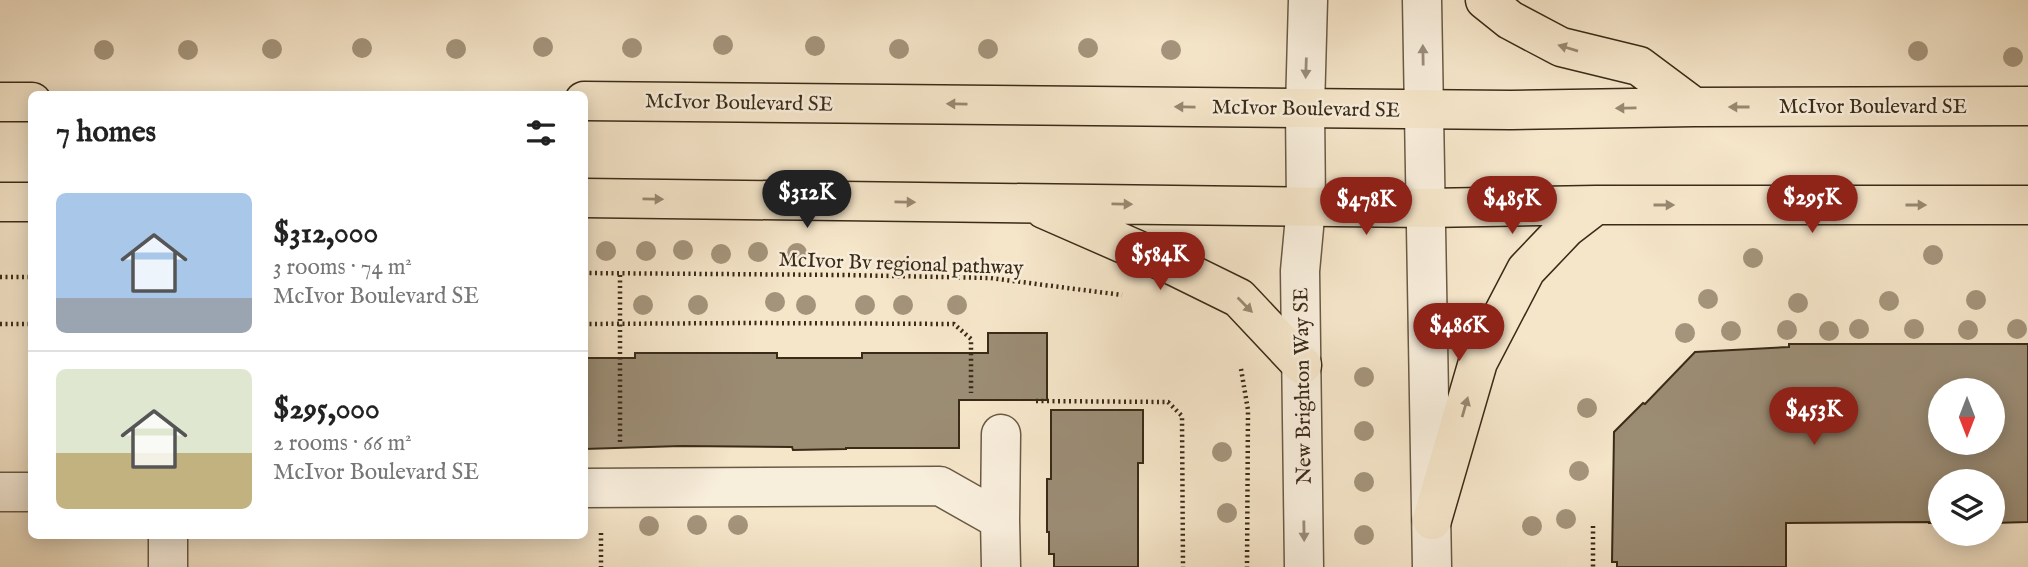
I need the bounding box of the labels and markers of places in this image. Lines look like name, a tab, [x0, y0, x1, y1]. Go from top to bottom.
pin: $312K	[758, 170, 856, 230]
pin: $485K	[1463, 176, 1561, 236]
pin: $295K	[1763, 176, 1861, 235]
pin: $478K	[1317, 177, 1415, 237]
pin: $584K	[1111, 232, 1209, 292]
pin: $486K	[1410, 304, 1508, 363]
pin: $453K	[1765, 388, 1863, 447]

